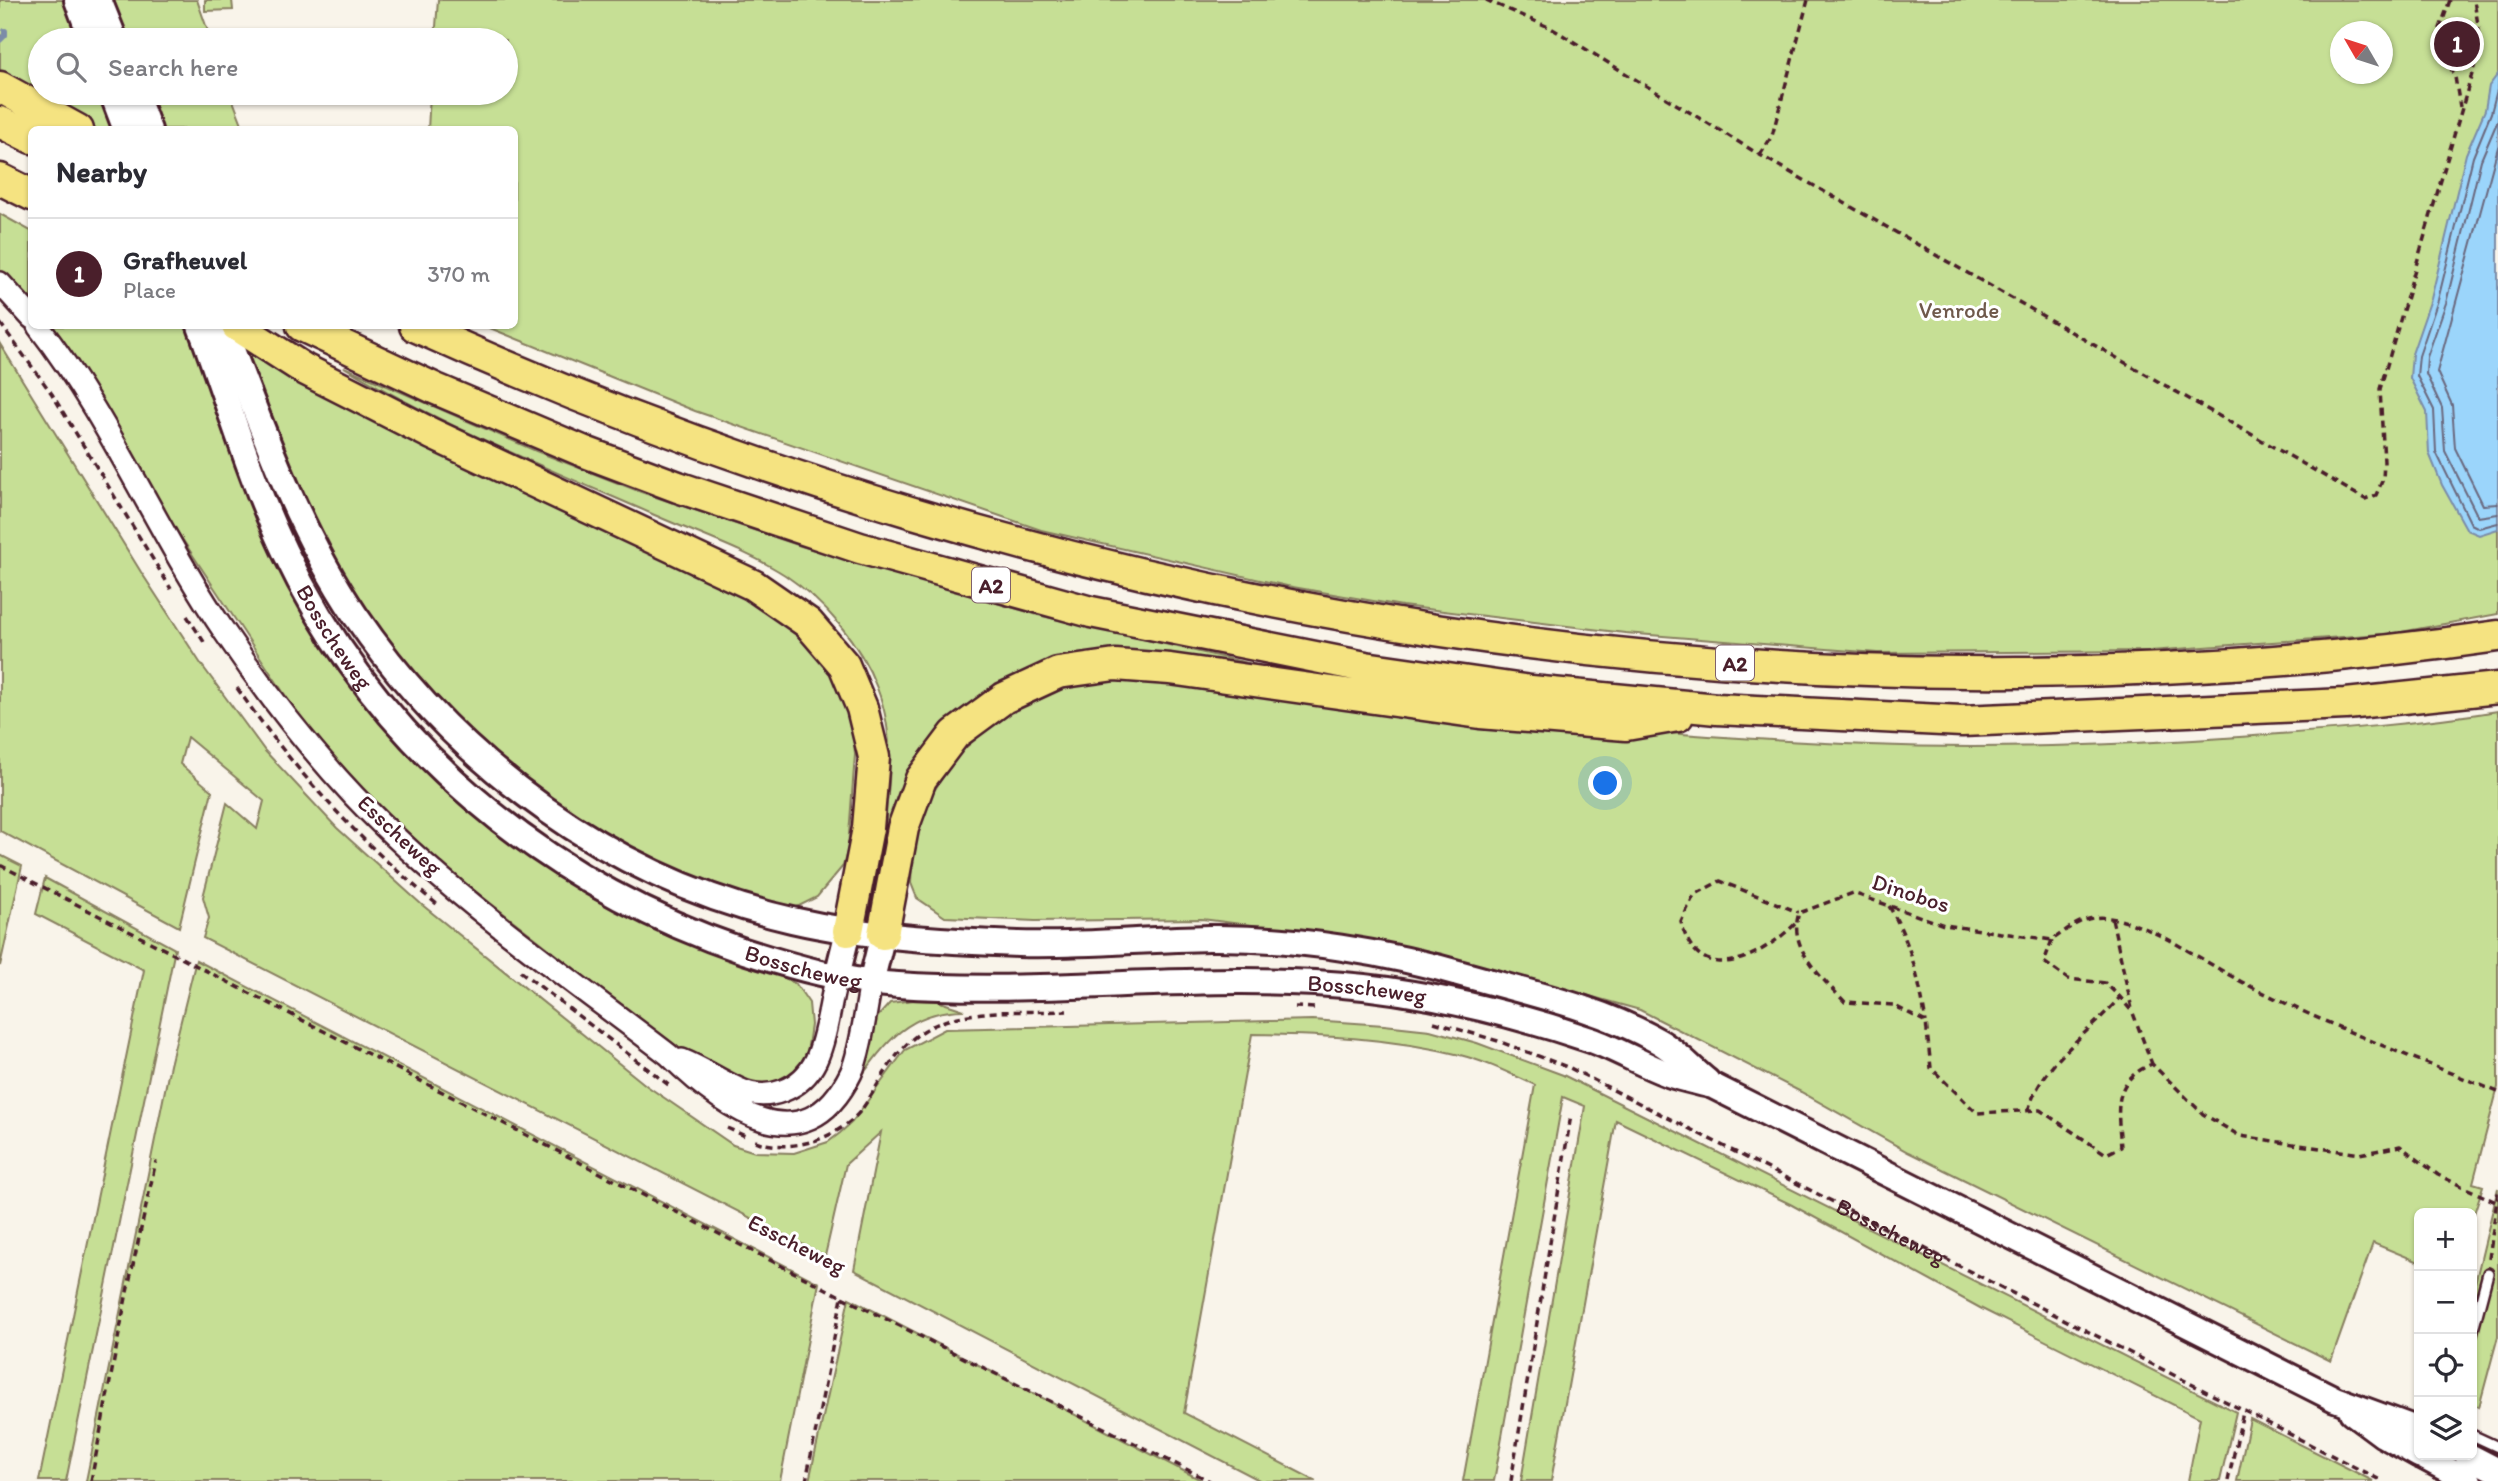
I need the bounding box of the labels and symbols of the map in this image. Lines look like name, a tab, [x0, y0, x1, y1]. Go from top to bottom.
pin: 1	[2434, 18, 2480, 70]
north arrow	[2330, 21, 2393, 84]
park label: Venrode	[1919, 296, 1999, 324]
road number: A2	[972, 568, 1010, 602]
street label: Bosscheweg	[290, 580, 379, 695]
road number: A2	[1716, 646, 1754, 680]
your location	[1588, 766, 1622, 800]
street label: Esscheweg	[352, 789, 448, 881]
street label: Dinobos	[1869, 867, 1953, 919]
street label: Bosscheweg	[741, 938, 864, 995]
street label: Bosscheweg	[1307, 969, 1429, 1010]
street label: Bosscheweg	[1831, 1192, 1951, 1271]
street label: Esscheweg	[744, 1208, 851, 1281]

